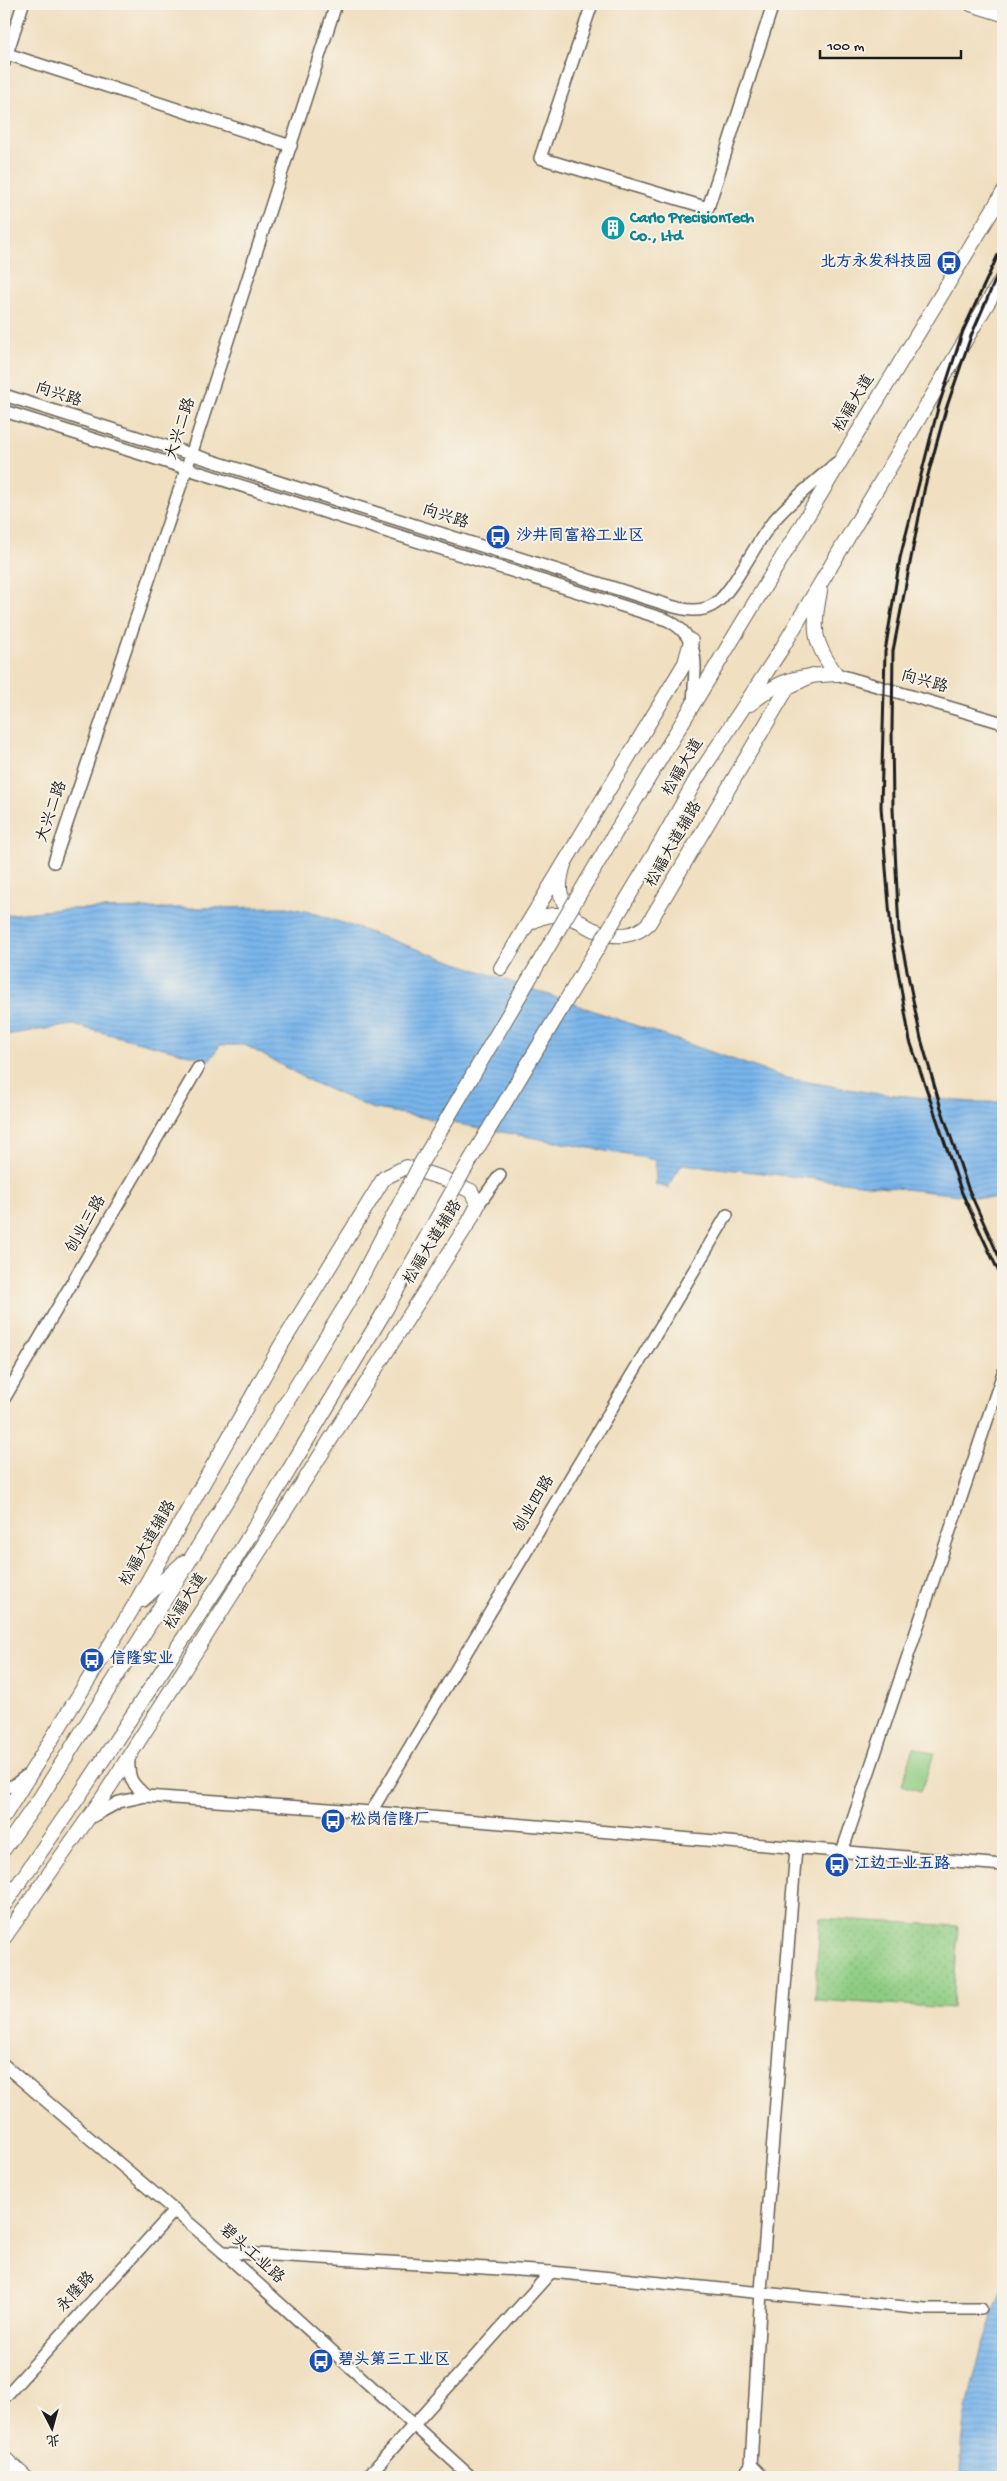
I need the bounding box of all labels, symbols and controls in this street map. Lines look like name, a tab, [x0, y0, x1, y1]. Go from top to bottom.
scale bar	[820, 28, 961, 60]
text: 100 m	[826, 38, 865, 56]
place label: Carlo PrecisionTech Co., Ltd	[629, 210, 755, 247]
building icon: Carlo PrecisionTech Co., Ltd	[600, 215, 626, 241]
bus stop icon: 北方永发科技园	[936, 250, 962, 276]
place label: 北方永发科技园	[820, 252, 932, 273]
street label: 松福大道	[830, 371, 880, 436]
street label: 向兴路	[32, 378, 84, 412]
street label: 大兴二路	[161, 395, 201, 462]
street label: 向兴路	[419, 500, 471, 534]
bus stop icon: 沙井同富裕工业区	[485, 524, 511, 550]
place label: 沙井同富裕工业区	[516, 526, 644, 547]
street label: 向兴路	[898, 665, 950, 699]
street label: 松福大道	[659, 735, 709, 800]
street label: 大兴二路	[32, 778, 72, 845]
street label: 松福大道辅路	[641, 798, 707, 891]
street label: 创业三路	[61, 1192, 111, 1257]
street label: 松福大道辅路	[399, 1196, 467, 1289]
street label: 创业四路	[509, 1472, 560, 1537]
street label: 松福大道辅路	[115, 1497, 181, 1590]
street label: 松福大道	[161, 1569, 212, 1634]
bus stop icon: 信隆实业	[79, 1647, 105, 1673]
place label: 信隆实业	[110, 1649, 174, 1670]
bus stop icon: 松岗信隆厂	[320, 1808, 346, 1834]
place label: 松岗信隆厂	[350, 1810, 430, 1831]
bus stop icon: 江边工业五路	[824, 1852, 850, 1878]
place label: 江边工业五路	[854, 1854, 950, 1875]
street label: 碧头工业路	[215, 2220, 288, 2289]
street label: 永隆路	[52, 2267, 100, 2317]
bus stop icon: 碧头第三工业区	[308, 2348, 334, 2374]
place label: 碧头第三工业区	[338, 2350, 450, 2371]
north arrow	[28, 2404, 78, 2454]
text: 北	[45, 2429, 61, 2448]

